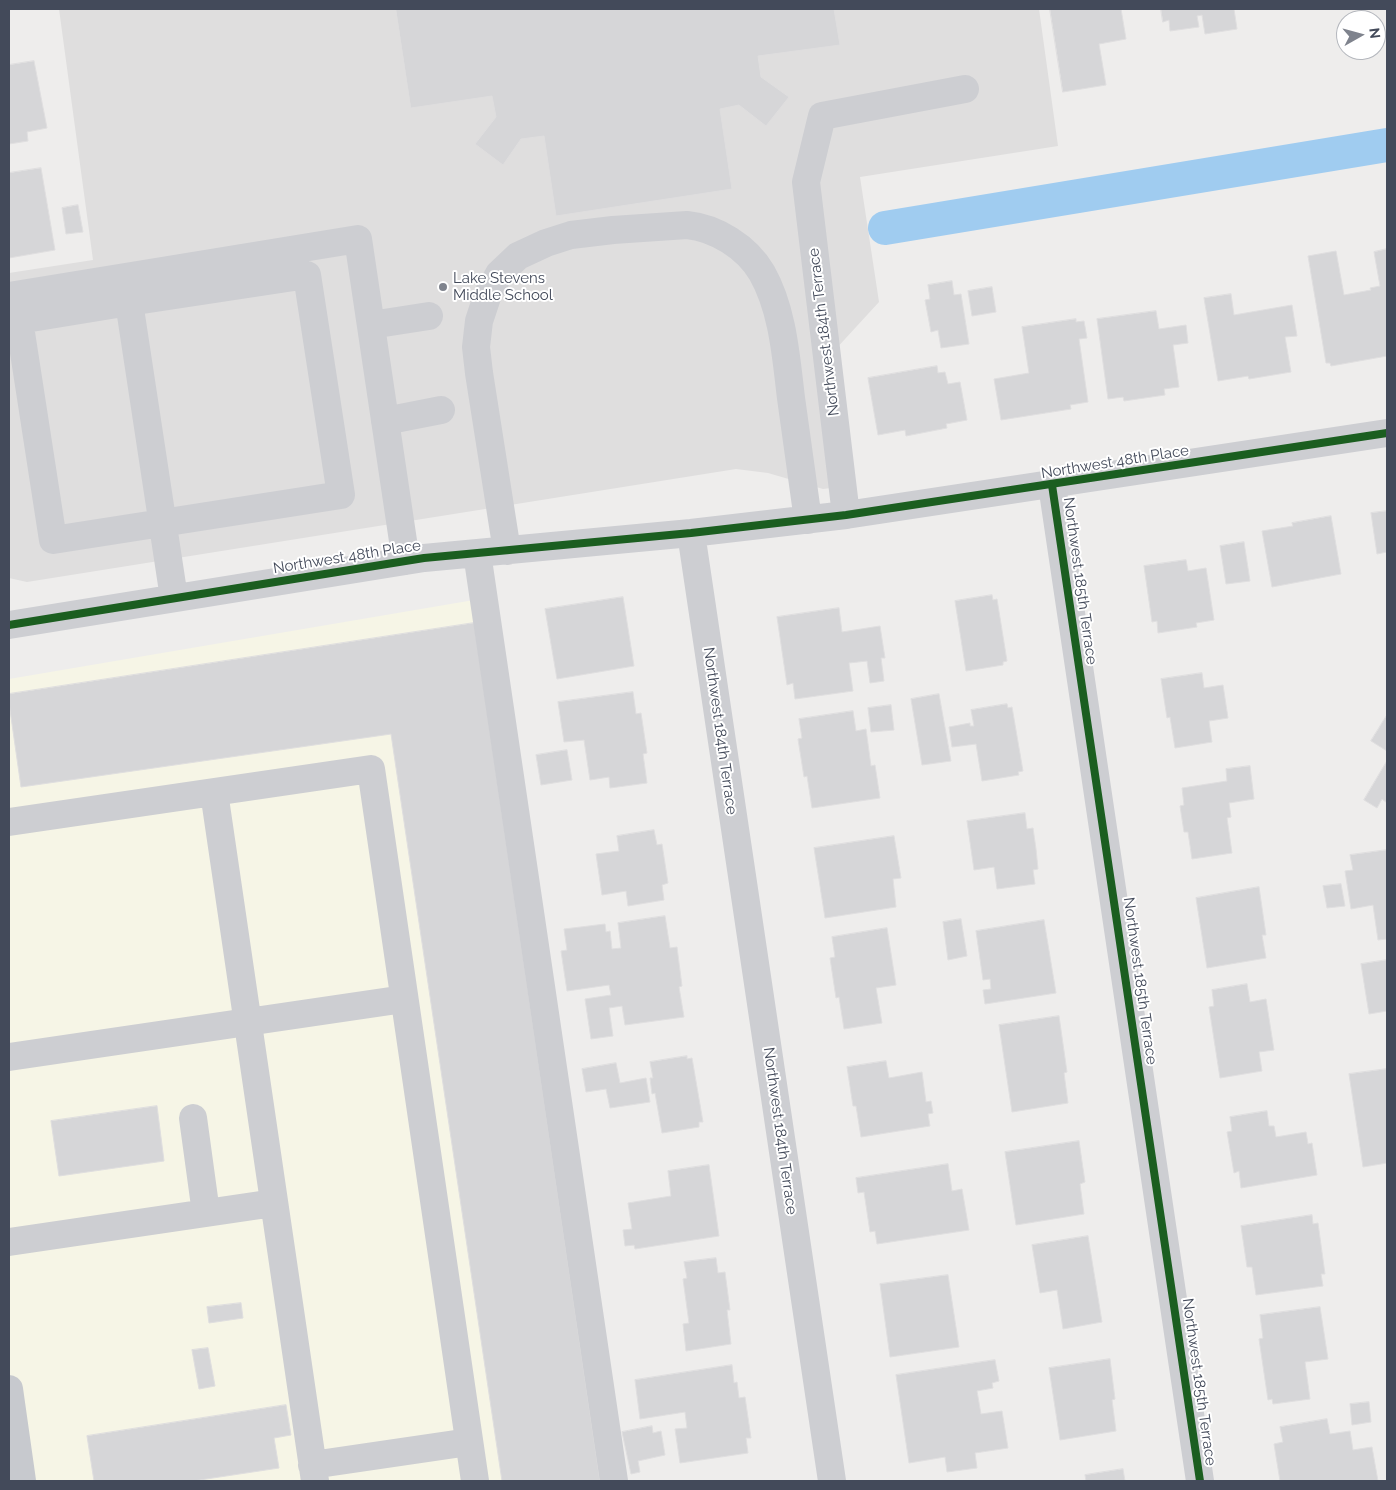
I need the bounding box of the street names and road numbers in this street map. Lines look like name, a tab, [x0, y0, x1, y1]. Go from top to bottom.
street label: Northwest 184th Terrace	[805, 247, 843, 417]
street label: Northwest 48th Place	[1040, 441, 1190, 483]
street label: Northwest 185th Terrace	[1059, 496, 1101, 666]
street label: Northwest 48th Place	[272, 536, 422, 578]
street label: Northwest 184th Terrace	[699, 646, 741, 816]
street label: Northwest 185th Terrace	[1119, 896, 1161, 1066]
street label: Northwest 184th Terrace	[759, 1046, 801, 1216]
street label: Northwest 185th Terrace	[1178, 1297, 1220, 1467]

